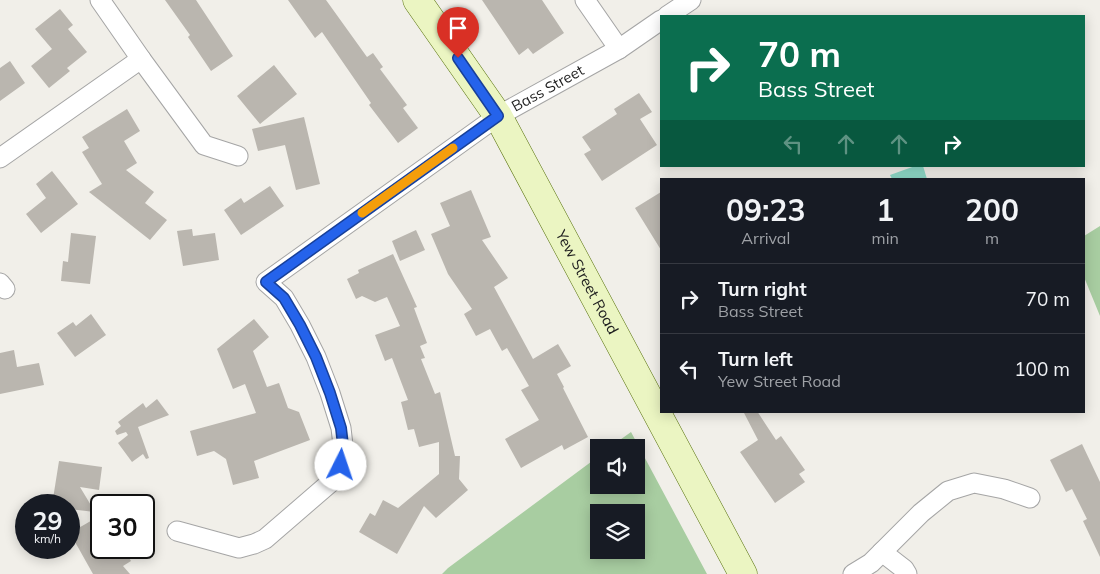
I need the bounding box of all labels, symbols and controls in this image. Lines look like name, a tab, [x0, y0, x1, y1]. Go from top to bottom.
pin	[437, 7, 479, 58]
icon: arrive	[444, 14, 472, 42]
text: 70 m	[758, 32, 841, 76]
icon: right	[675, 35, 740, 100]
street label: Bass Street	[508, 60, 587, 116]
text: Bass Street	[758, 75, 875, 103]
icon: left	[779, 130, 807, 158]
icon: ahead	[832, 130, 860, 158]
icon: ahead	[885, 130, 913, 158]
icon: right	[938, 130, 966, 158]
text: 09:23	[726, 191, 806, 229]
text: 1	[876, 191, 894, 229]
text: 200	[965, 191, 1019, 229]
street label: Yew Street Road	[551, 226, 623, 337]
text: Arrival	[741, 228, 790, 248]
text: min	[872, 228, 899, 248]
text: m	[985, 228, 999, 248]
text: Turn right	[718, 277, 807, 301]
icon: right	[675, 285, 703, 313]
text: 70 m	[1026, 287, 1070, 311]
text: Bass Street	[718, 301, 803, 321]
text: Turn left	[718, 347, 793, 371]
icon: left	[675, 355, 703, 383]
text: 100 m	[1014, 357, 1070, 381]
text: Yew Street Road	[718, 371, 841, 391]
position arrow	[314, 438, 366, 490]
map controls	[590, 439, 645, 559]
button: sound	[590, 439, 645, 494]
speed limit sign: 30	[90, 494, 155, 559]
button: layers	[590, 504, 645, 559]
text: 29	[32, 505, 63, 536]
text: km/h	[34, 531, 61, 546]

